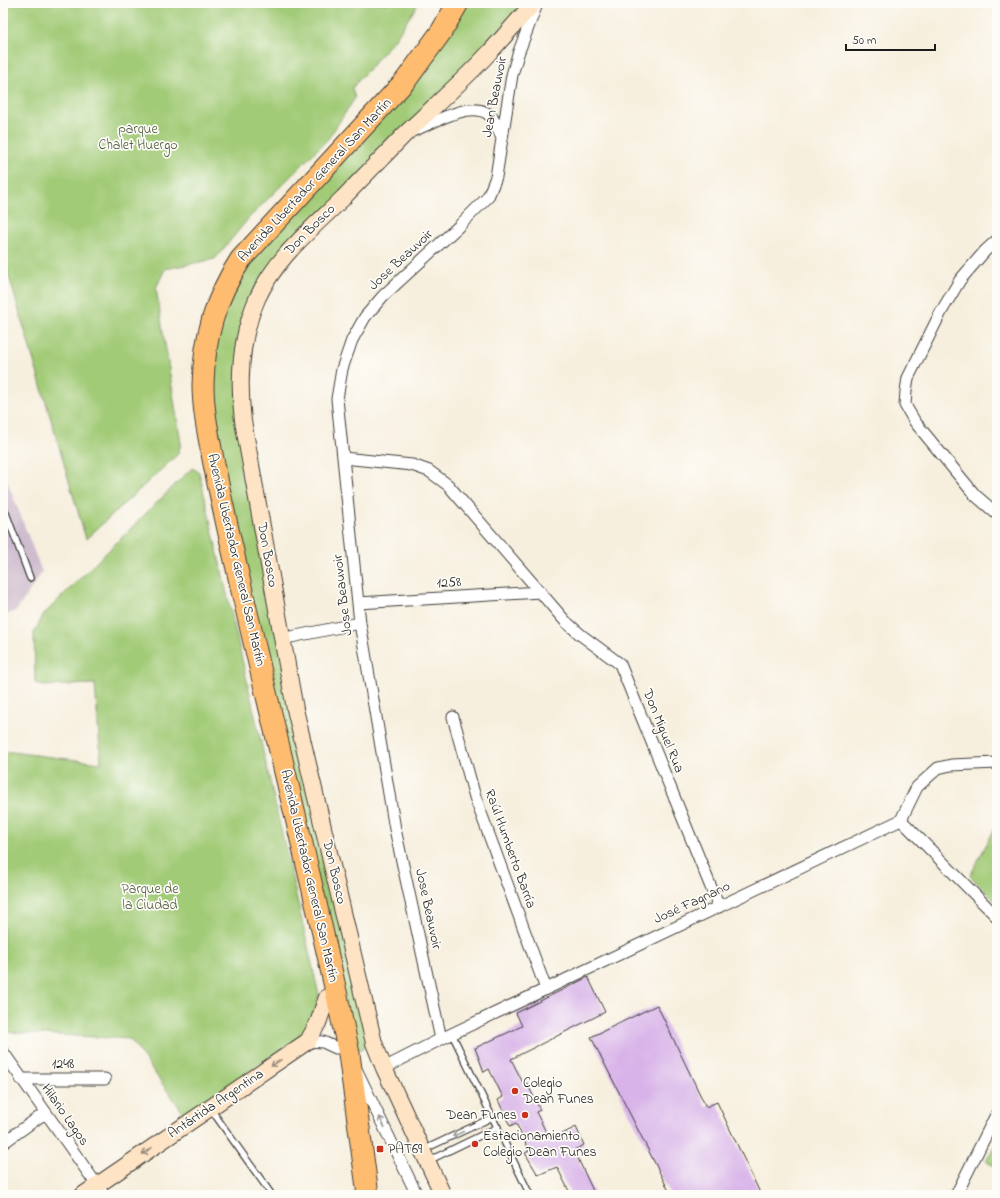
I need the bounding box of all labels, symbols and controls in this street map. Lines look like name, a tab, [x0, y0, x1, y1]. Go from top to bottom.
scale bar	[846, 26, 935, 52]
text: 50 m	[852, 32, 876, 50]
street label: Jean Beauvoir	[477, 54, 513, 139]
street label: Avenida Libertador General San Martín	[233, 93, 397, 267]
park label: parque Chalet Huergo	[98, 119, 178, 157]
street label: Don Bosco	[279, 199, 341, 261]
street label: Jose Beauvoir	[364, 224, 439, 296]
street label: Avenida Libertador General San Martín	[201, 452, 271, 668]
street label: Don Bosco	[251, 520, 283, 589]
street label: Jose Beauvoir	[328, 552, 358, 637]
street label: 1258	[436, 572, 462, 594]
street label: Don Miguel Rua	[635, 685, 689, 776]
street label: Avenida Libertador General San Martín	[274, 768, 344, 984]
street label: Raúl Humberto Barría	[479, 787, 541, 911]
street label: Don Bosco	[316, 837, 352, 906]
street label: Jose Beauvoir	[409, 867, 447, 952]
street label: José Fagnano	[650, 876, 734, 931]
park label: Parque de la Ciudad	[122, 879, 179, 916]
street label: 1248	[52, 1054, 74, 1075]
one-way arrow	[271, 1059, 282, 1067]
street label: Antártida Argentina	[164, 1064, 269, 1145]
place label: Colegio Dean Funes	[522, 1073, 594, 1110]
street label: Hilario Lagos	[35, 1080, 94, 1151]
marker: Colegio Dean Funes	[510, 1086, 520, 1096]
place label: Dean Funes	[445, 1105, 517, 1126]
marker: Dean Funes	[520, 1110, 530, 1120]
one-way arrow	[378, 1116, 385, 1128]
place label: Estacionamiento Colegio Dean Funes	[483, 1126, 597, 1164]
one-way arrow	[452, 1131, 464, 1138]
place label: PAT69	[388, 1139, 423, 1160]
marker: Estacionamiento Colegio Dean Funes	[470, 1139, 480, 1149]
marker: PAT69	[375, 1144, 385, 1154]
one-way arrow	[142, 1147, 153, 1155]

